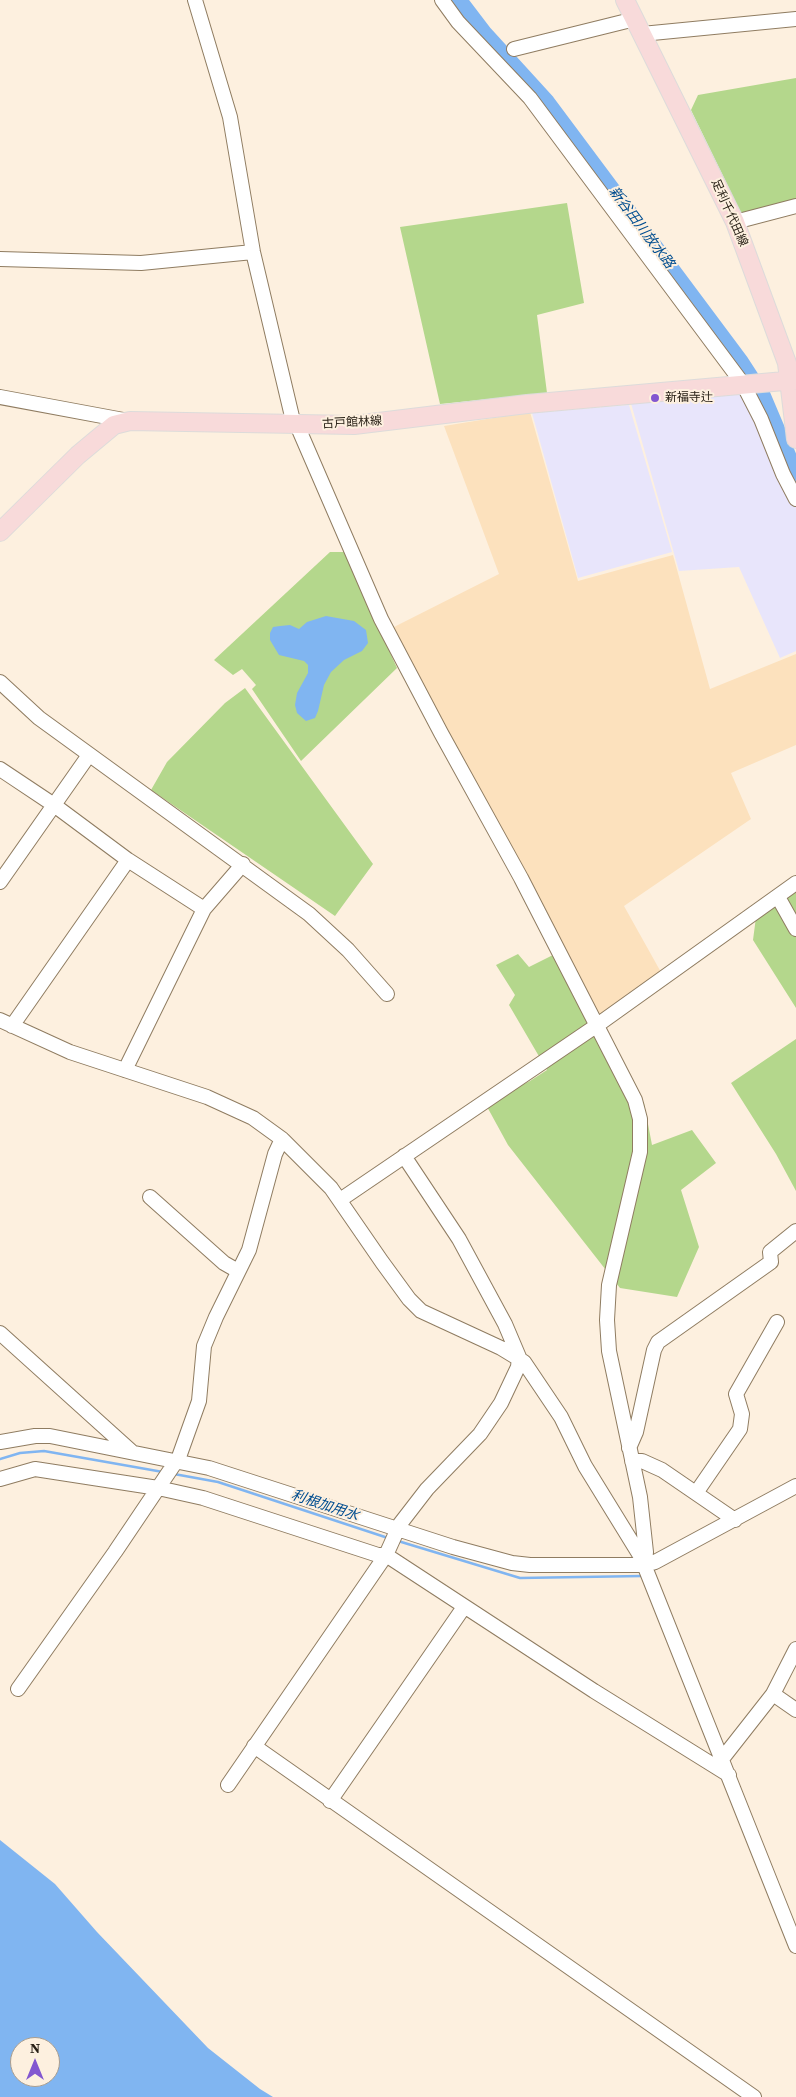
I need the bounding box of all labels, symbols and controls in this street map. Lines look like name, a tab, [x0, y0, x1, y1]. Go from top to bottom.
street label: 足利千代田線	[708, 177, 750, 249]
water label: 新谷田川放水路	[605, 184, 677, 272]
place label: 新福寺辻	[665, 391, 713, 405]
marker: 新福寺辻	[649, 392, 661, 404]
street label: 古戸館林線	[322, 414, 382, 432]
water label: 利根加用水	[289, 1487, 361, 1525]
north arrow	[10, 2037, 60, 2087]
text: N	[30, 2038, 40, 2058]

